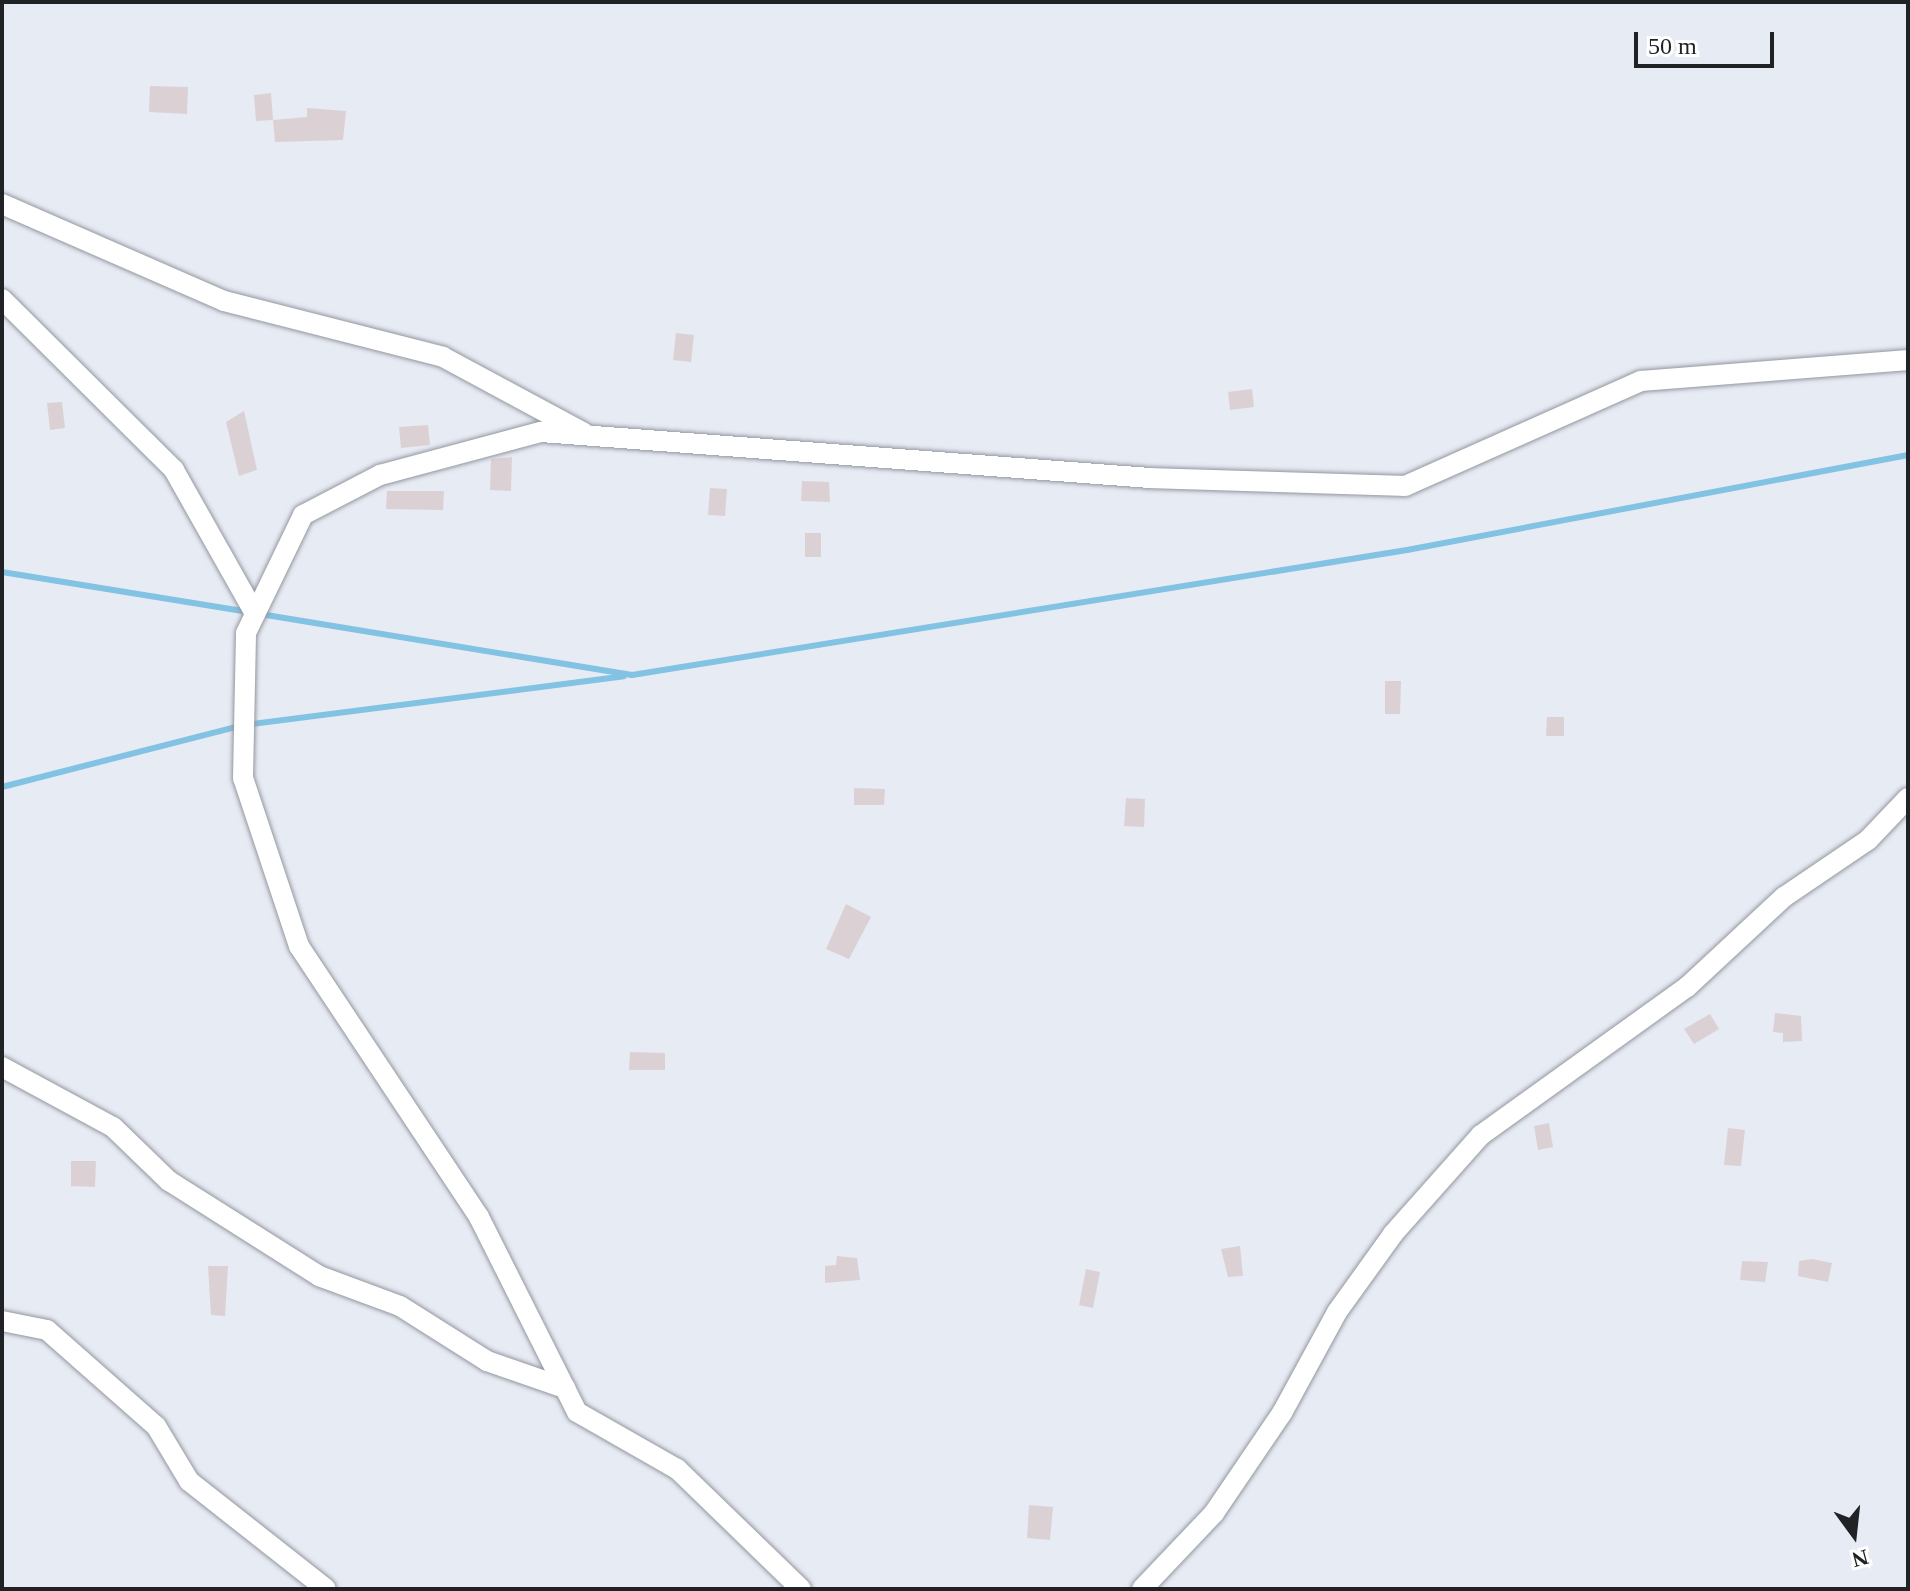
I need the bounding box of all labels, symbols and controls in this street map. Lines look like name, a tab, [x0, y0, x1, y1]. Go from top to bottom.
scale bar	[1638, 16, 1778, 66]
text: 50 m	[1648, 33, 1697, 59]
north arrow	[1814, 1495, 1894, 1575]
text: N	[1849, 1545, 1871, 1573]

